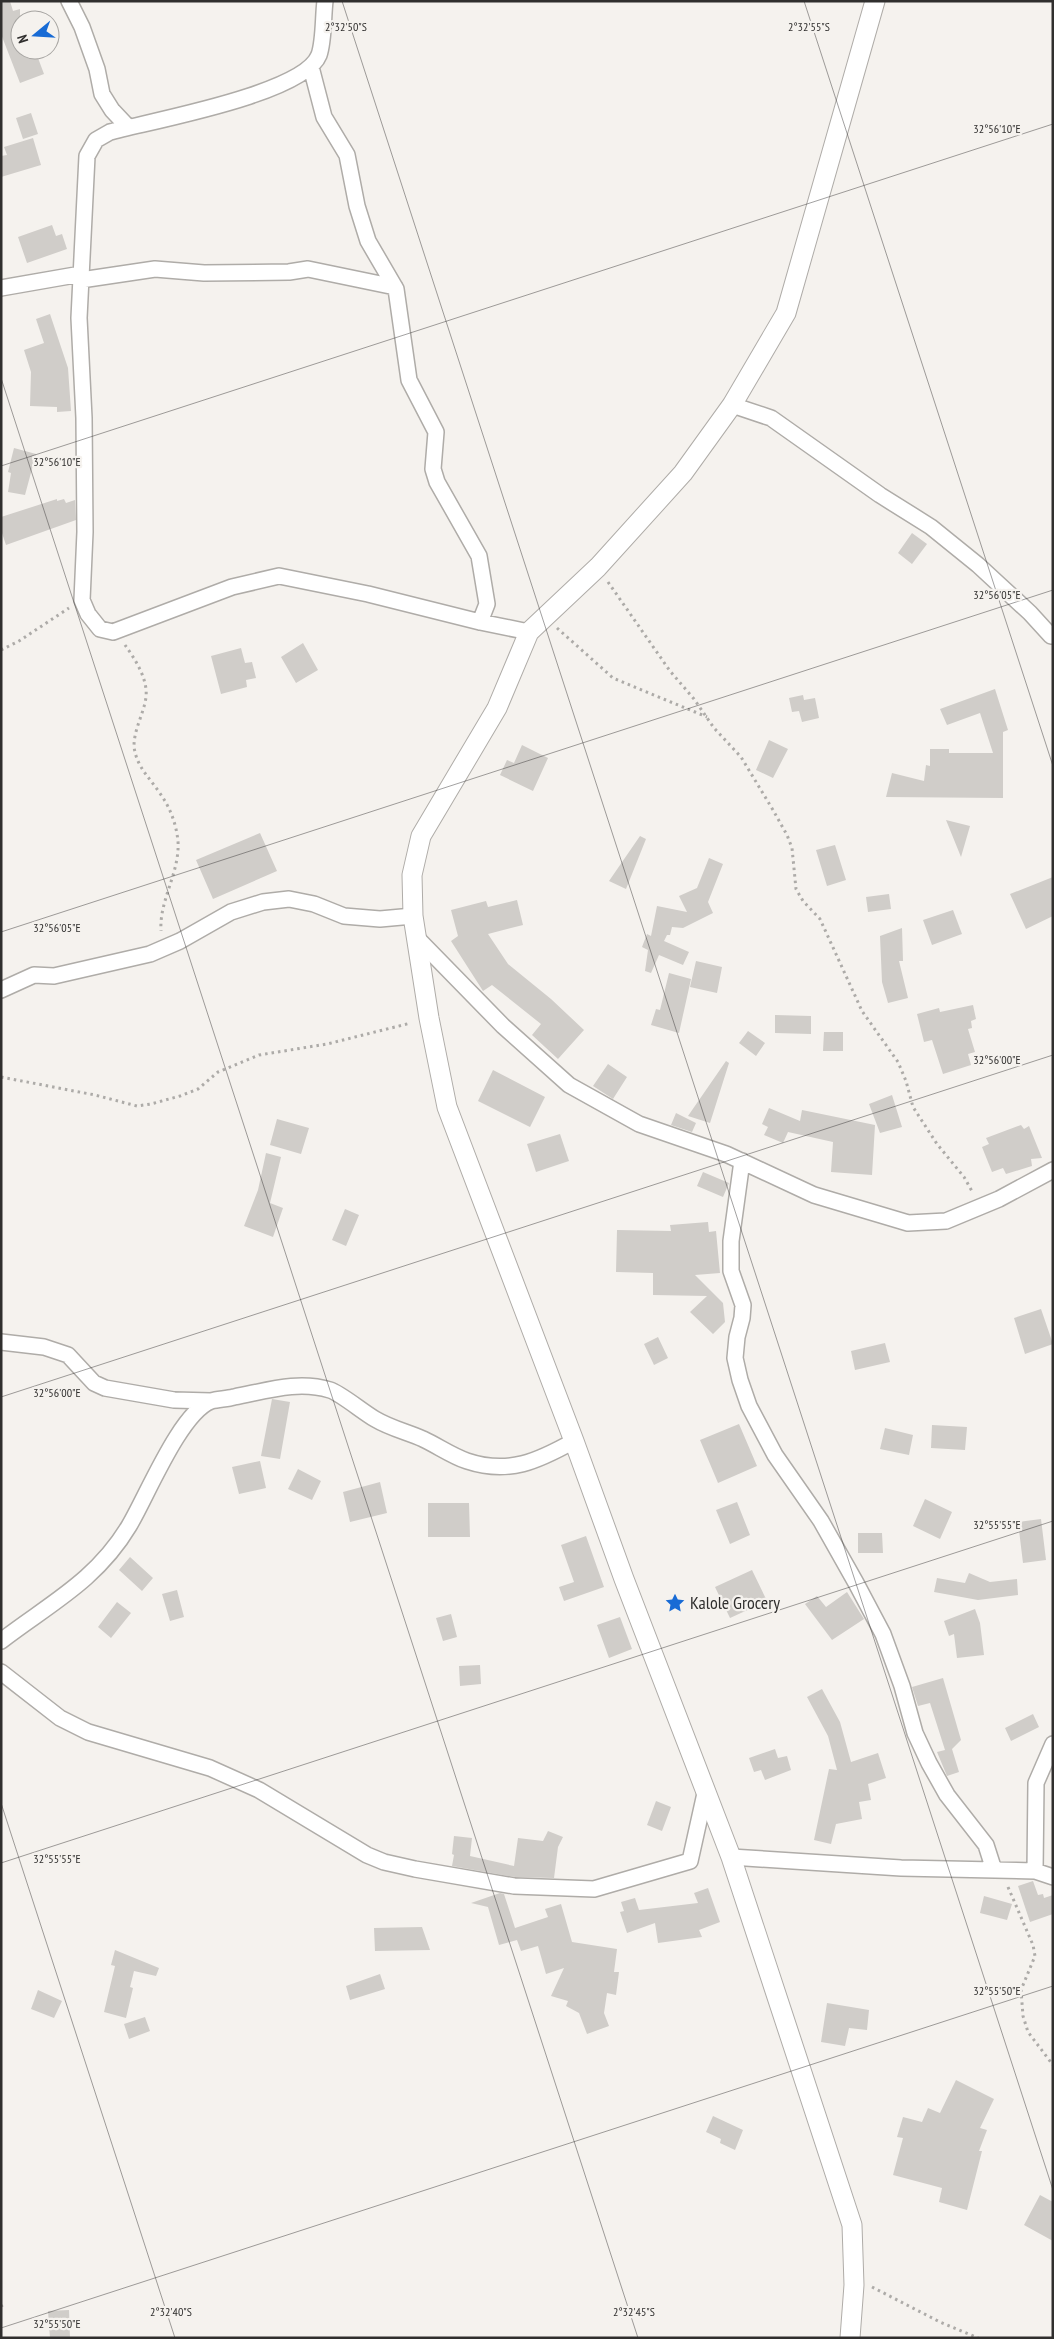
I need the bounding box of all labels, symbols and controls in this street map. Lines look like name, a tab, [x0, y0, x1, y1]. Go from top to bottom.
north arrow	[10, 10, 60, 60]
text: 2°32'50"S	[325, 19, 367, 34]
text: 2°32'55"S	[788, 19, 830, 34]
text: N	[13, 33, 32, 45]
text: 32°56'10"E	[973, 121, 1021, 136]
text: 32°56'10"E	[33, 454, 81, 469]
text: 32°56'05"E	[973, 587, 1021, 602]
text: 32°56'05"E	[33, 920, 81, 935]
text: 32°56'00"E	[973, 1052, 1021, 1067]
text: 32°56'00"E	[33, 1385, 81, 1400]
text: 32°55'55"E	[973, 1517, 1021, 1532]
place label: Kalole Grocery	[690, 1591, 780, 1614]
place icon: Kalole Grocery	[664, 1592, 686, 1614]
text: 32°55'55"E	[33, 1851, 81, 1866]
text: 32°55'50"E	[973, 1983, 1021, 1998]
text: 2°32'40"S	[150, 2304, 192, 2319]
text: 2°32'45"S	[613, 2304, 655, 2319]
text: 32°55'50"E	[33, 2316, 81, 2331]

